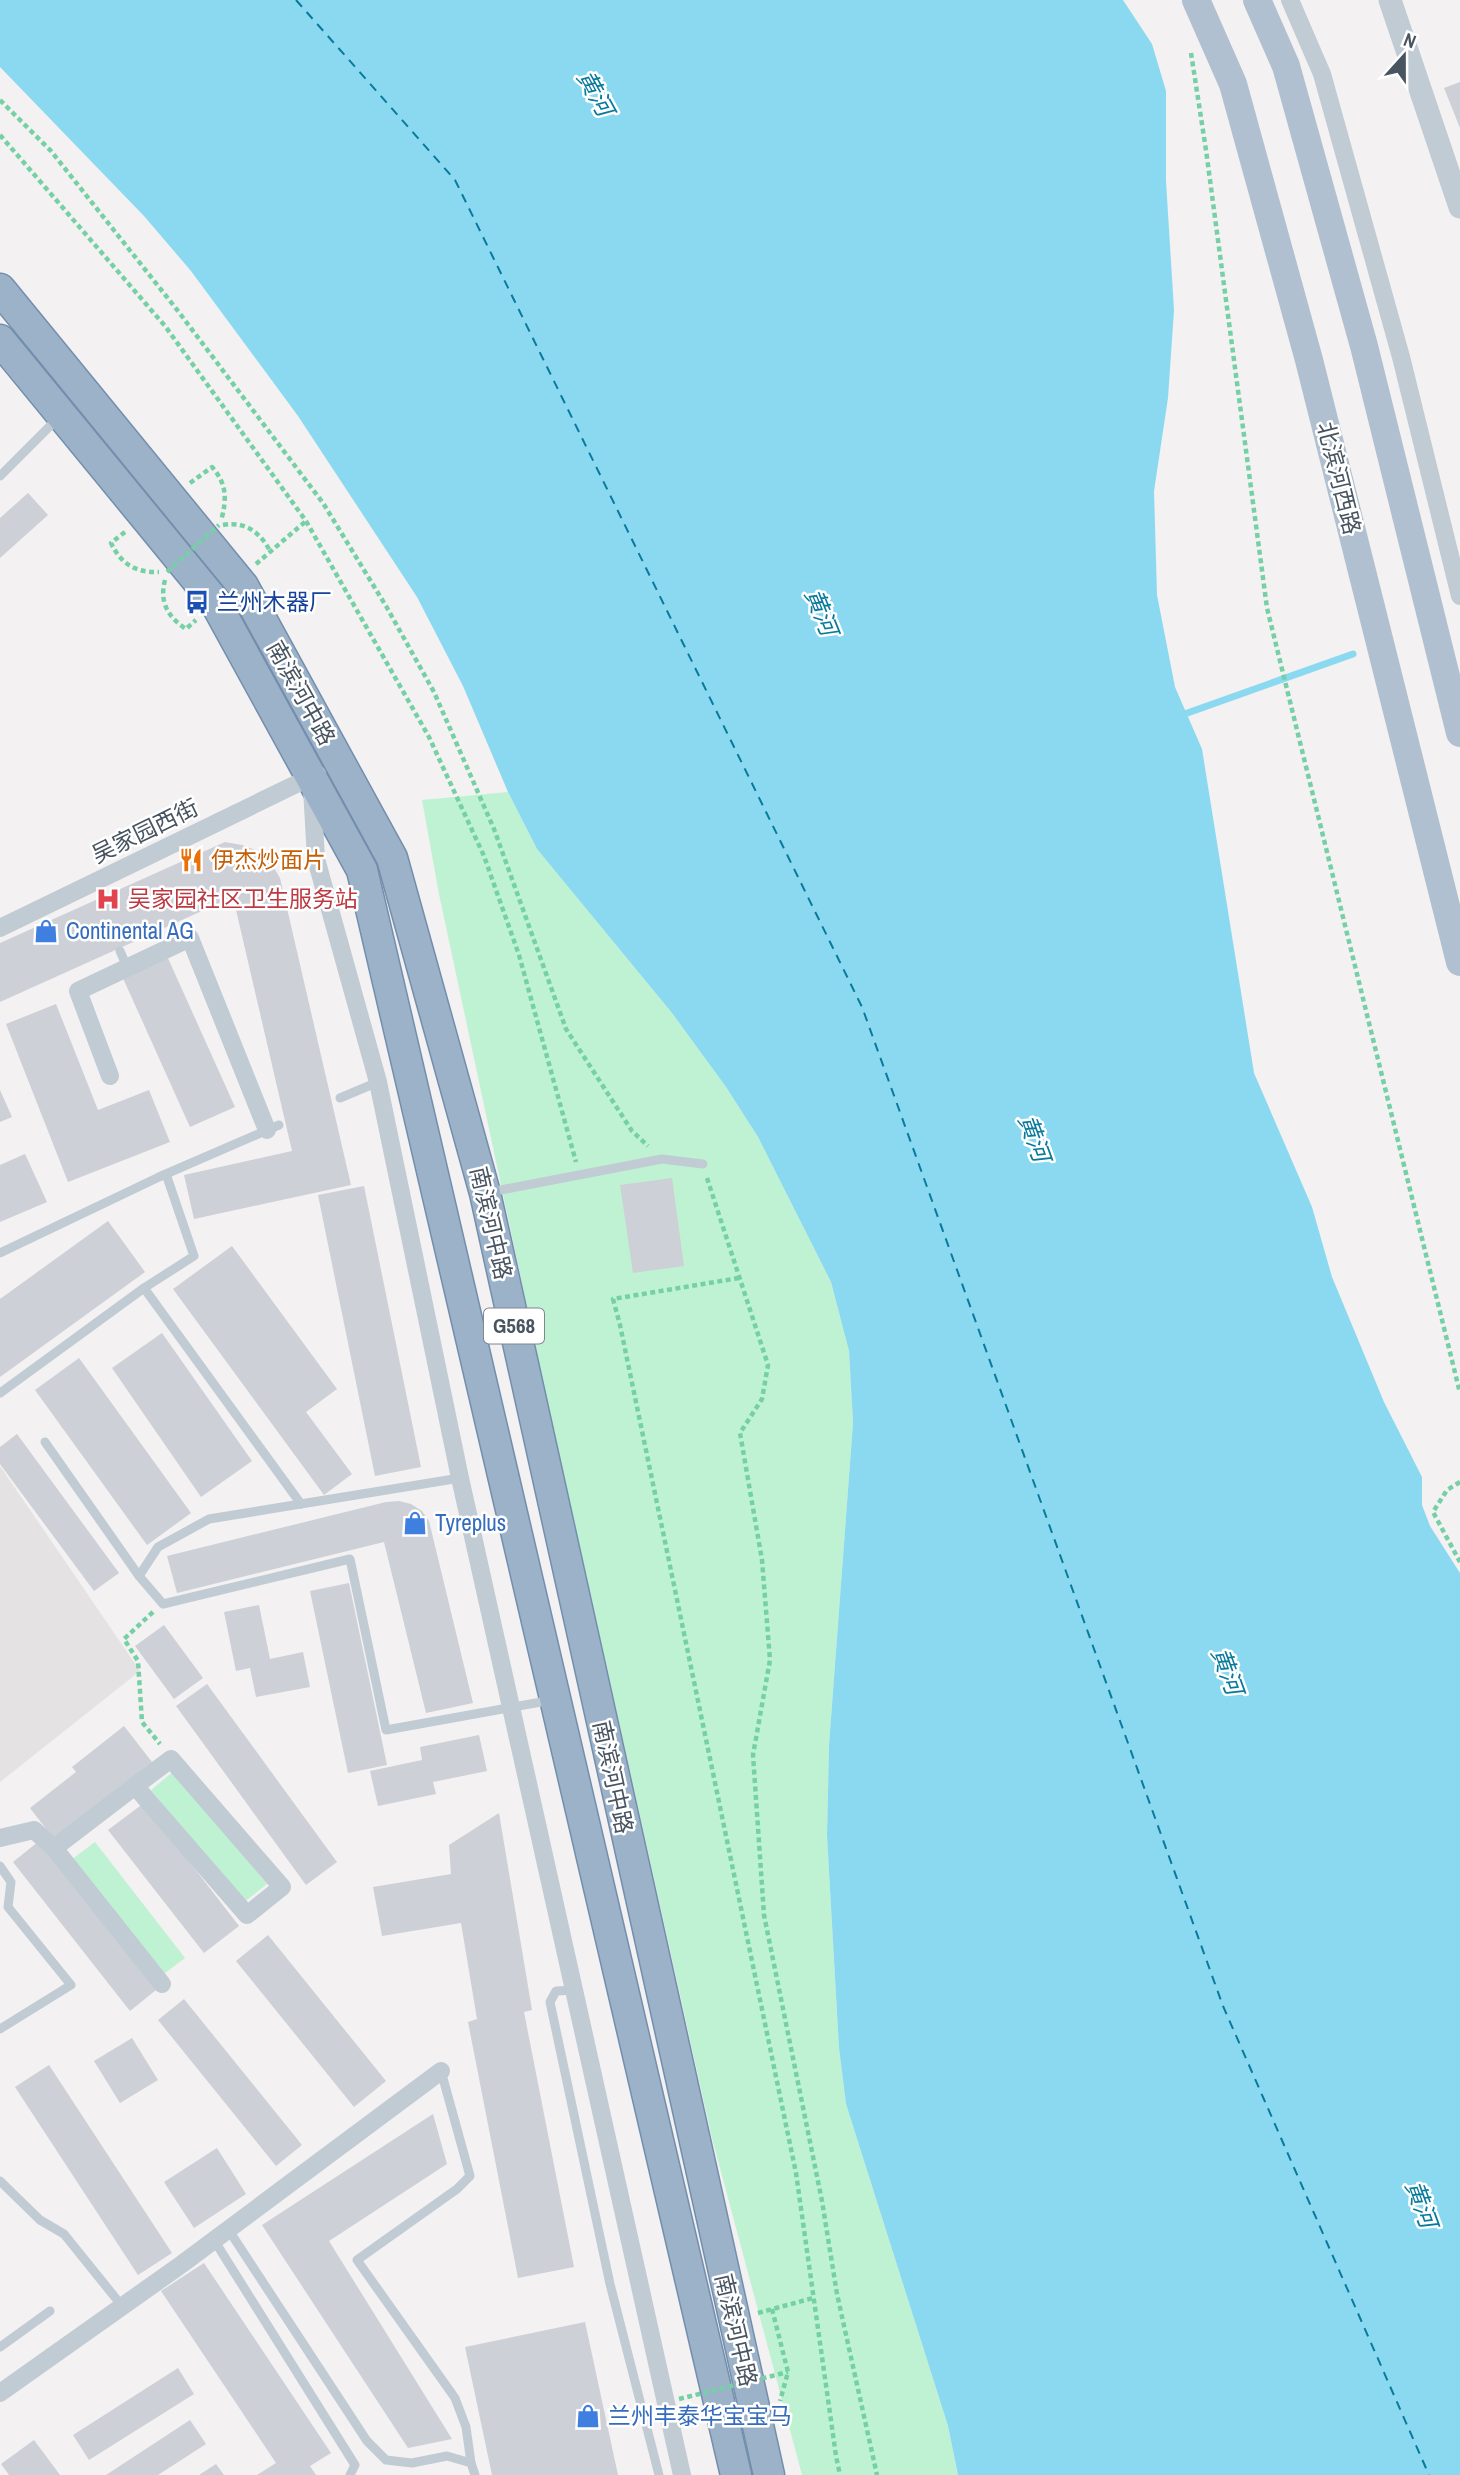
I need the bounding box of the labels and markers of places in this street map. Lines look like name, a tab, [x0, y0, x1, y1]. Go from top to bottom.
place label: 兰州木器厂	[217, 586, 332, 617]
bus stop icon: 兰州木器厂	[183, 588, 211, 616]
place label: 伊杰炒面片	[211, 844, 326, 875]
restaurant icon: 伊杰炒面片	[177, 846, 205, 874]
place label: 吴家园社区卫生服务站	[128, 883, 358, 914]
hospital icon: 吴家园社区卫生服务站	[94, 885, 122, 913]
place label: Continental AG	[66, 915, 194, 946]
shop icon: Continental AG	[32, 917, 60, 945]
place label: Tyreplus	[435, 1507, 506, 1538]
shop icon: Tyreplus	[401, 1509, 429, 1537]
place label: 兰州丰泰华宝宝马	[608, 2400, 792, 2431]
shop icon: 兰州丰泰华宝宝马	[574, 2402, 602, 2430]

